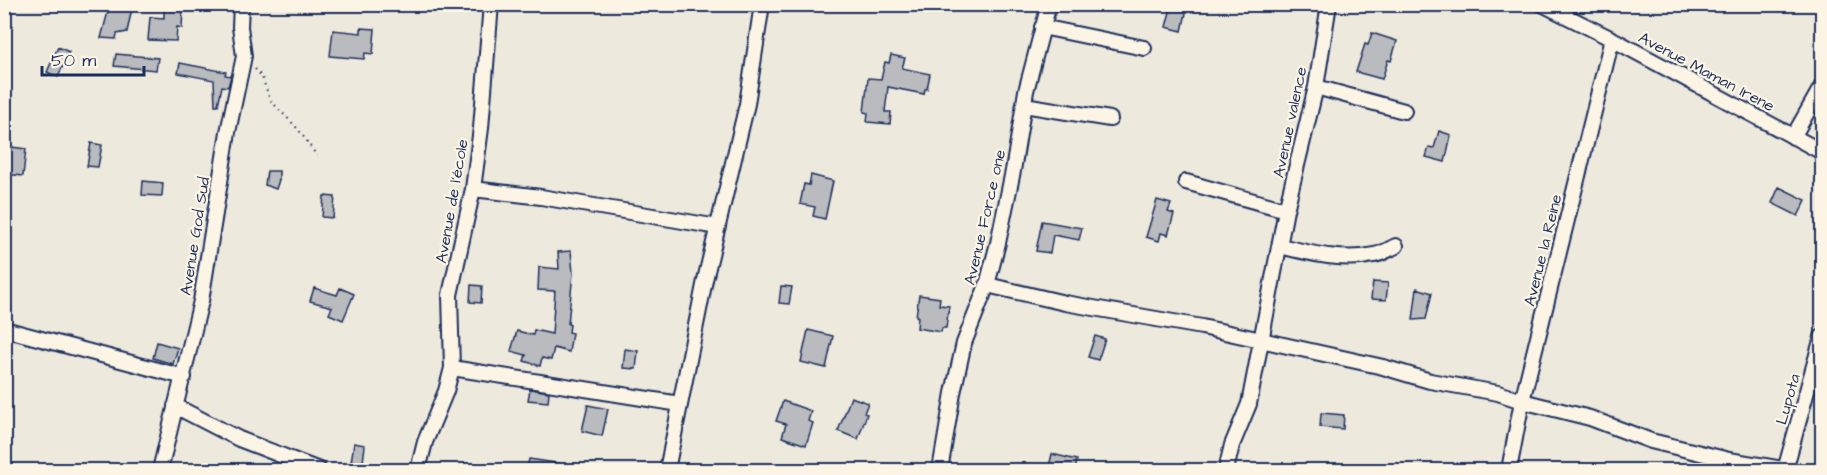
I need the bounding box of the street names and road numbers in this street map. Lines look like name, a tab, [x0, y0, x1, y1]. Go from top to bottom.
street label: Avenue Maman Irene	[1635, 27, 1779, 117]
street label: Avenue valence	[1267, 64, 1313, 180]
street label: Avenue de l'école	[430, 137, 474, 265]
street label: Avenue Force one	[959, 147, 1011, 287]
street label: Avenue God Sud	[175, 175, 215, 297]
street label: Avenue la Reine	[1518, 192, 1568, 308]
street label: Lupota	[1770, 371, 1806, 427]

